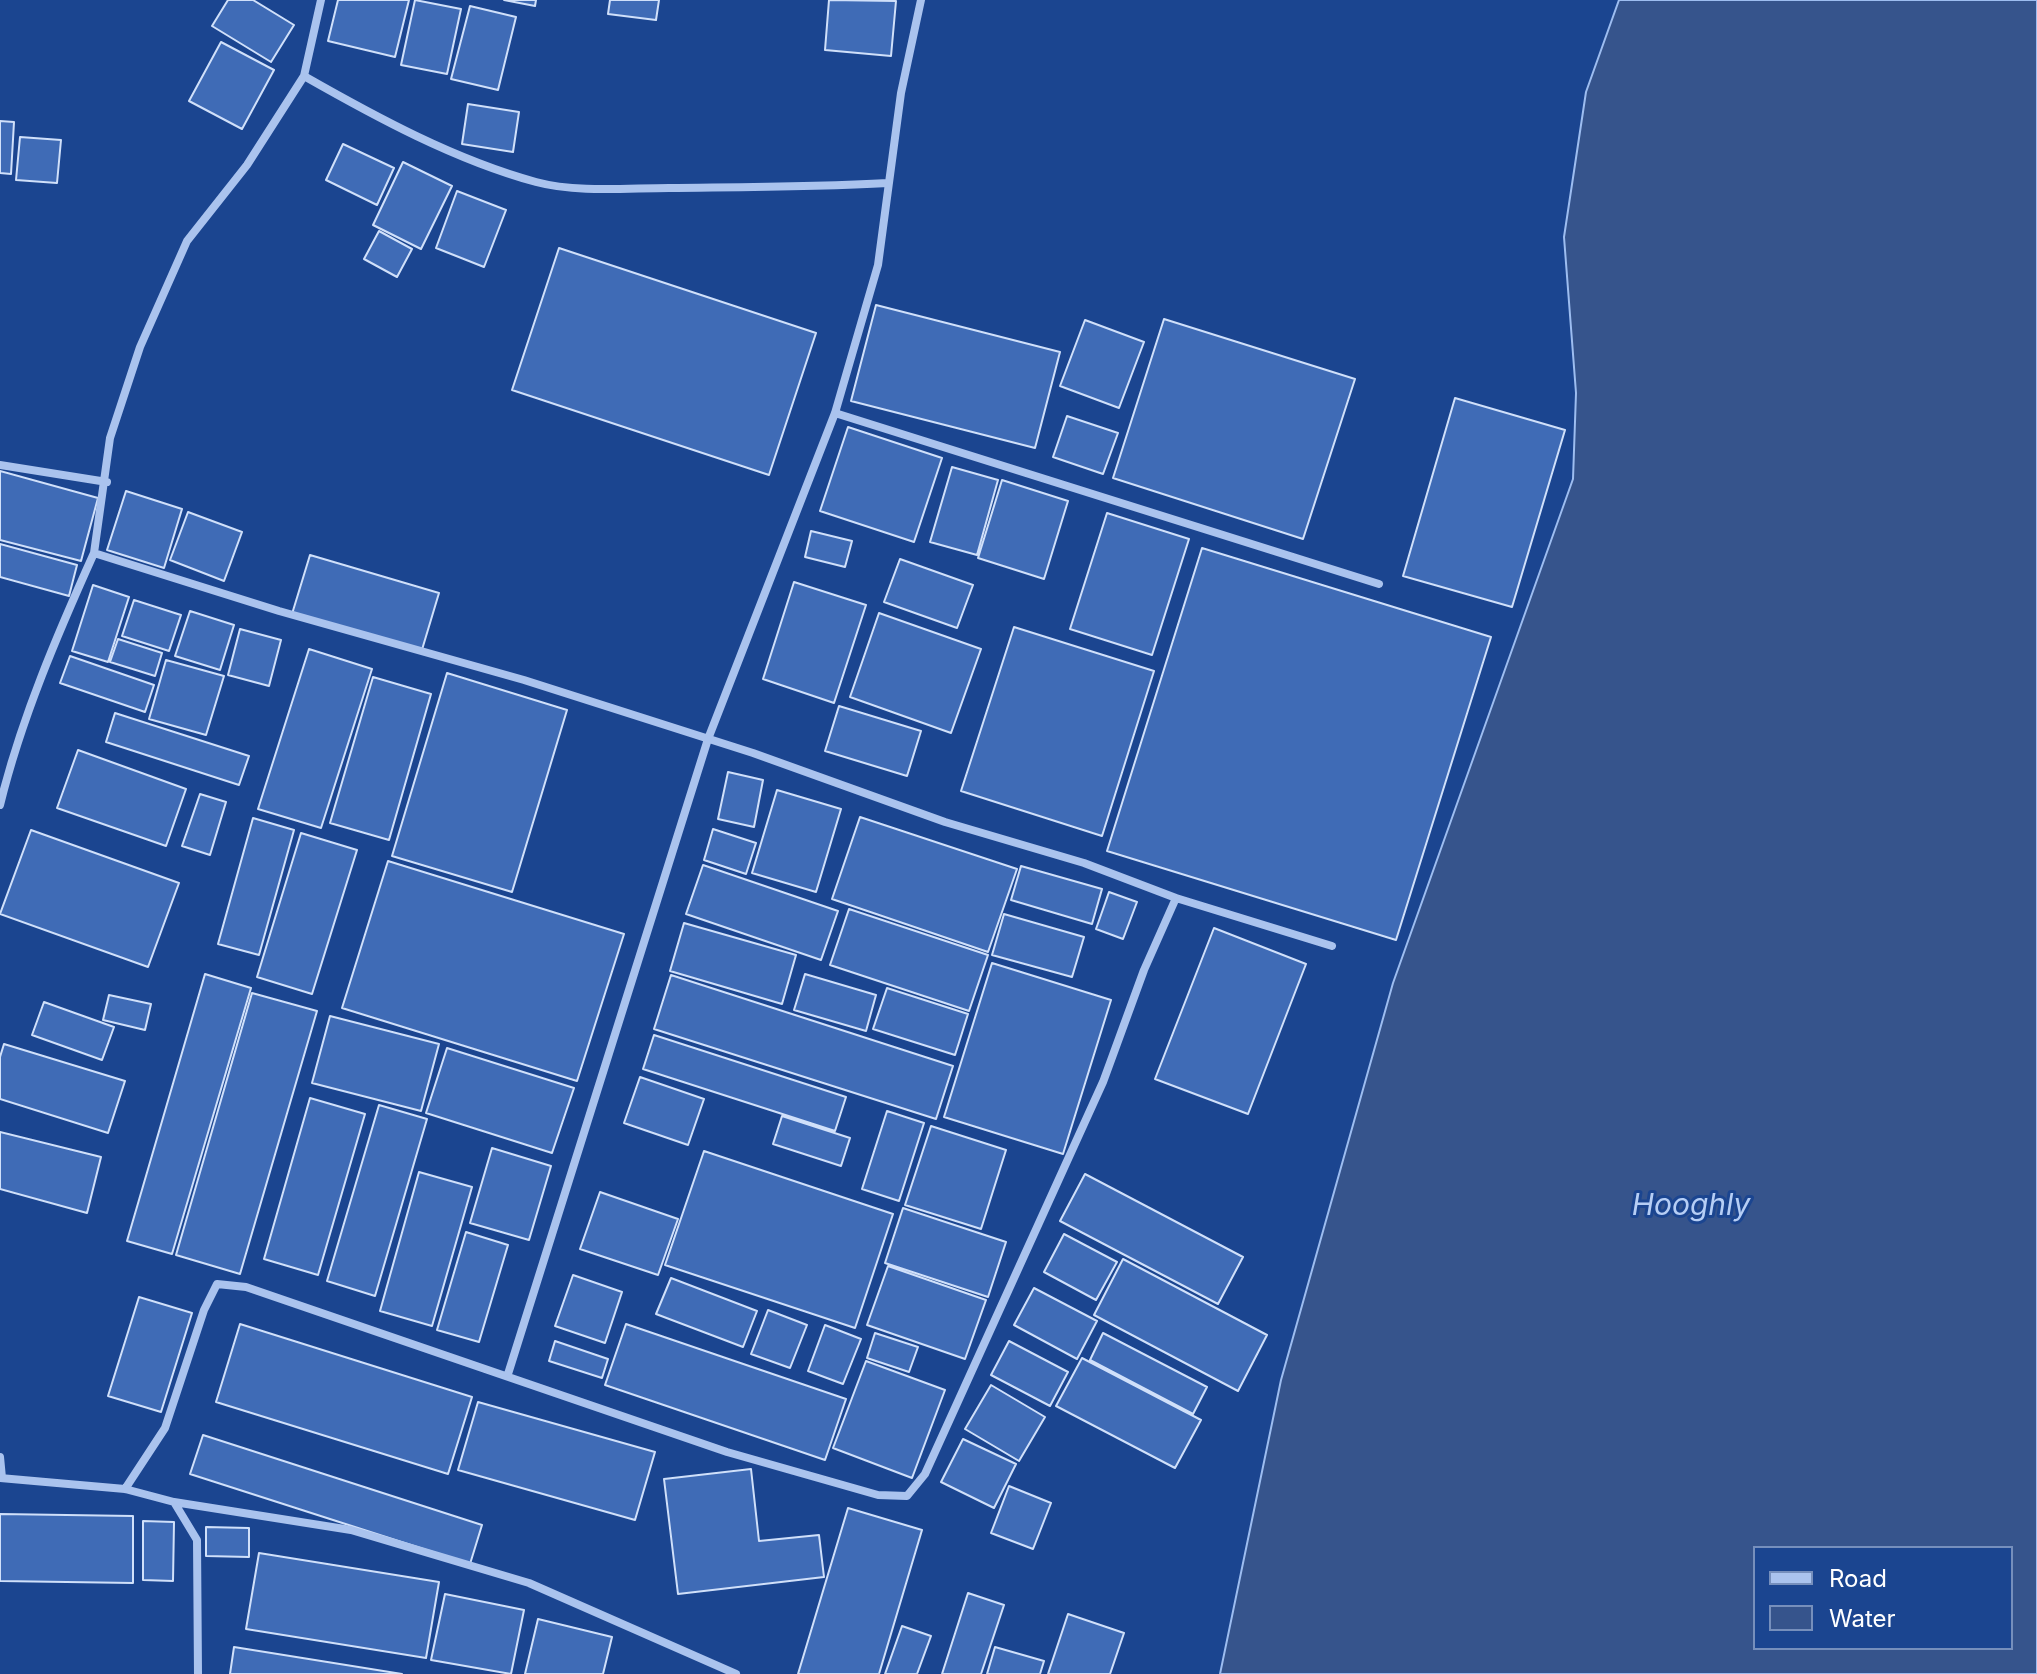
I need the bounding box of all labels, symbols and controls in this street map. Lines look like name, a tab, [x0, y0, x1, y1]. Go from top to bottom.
water label: Hooghly	[1632, 1188, 1750, 1224]
legend	[1753, 1546, 2013, 1650]
text: Road	[1829, 1564, 1887, 1593]
text: Water	[1829, 1604, 1896, 1633]

